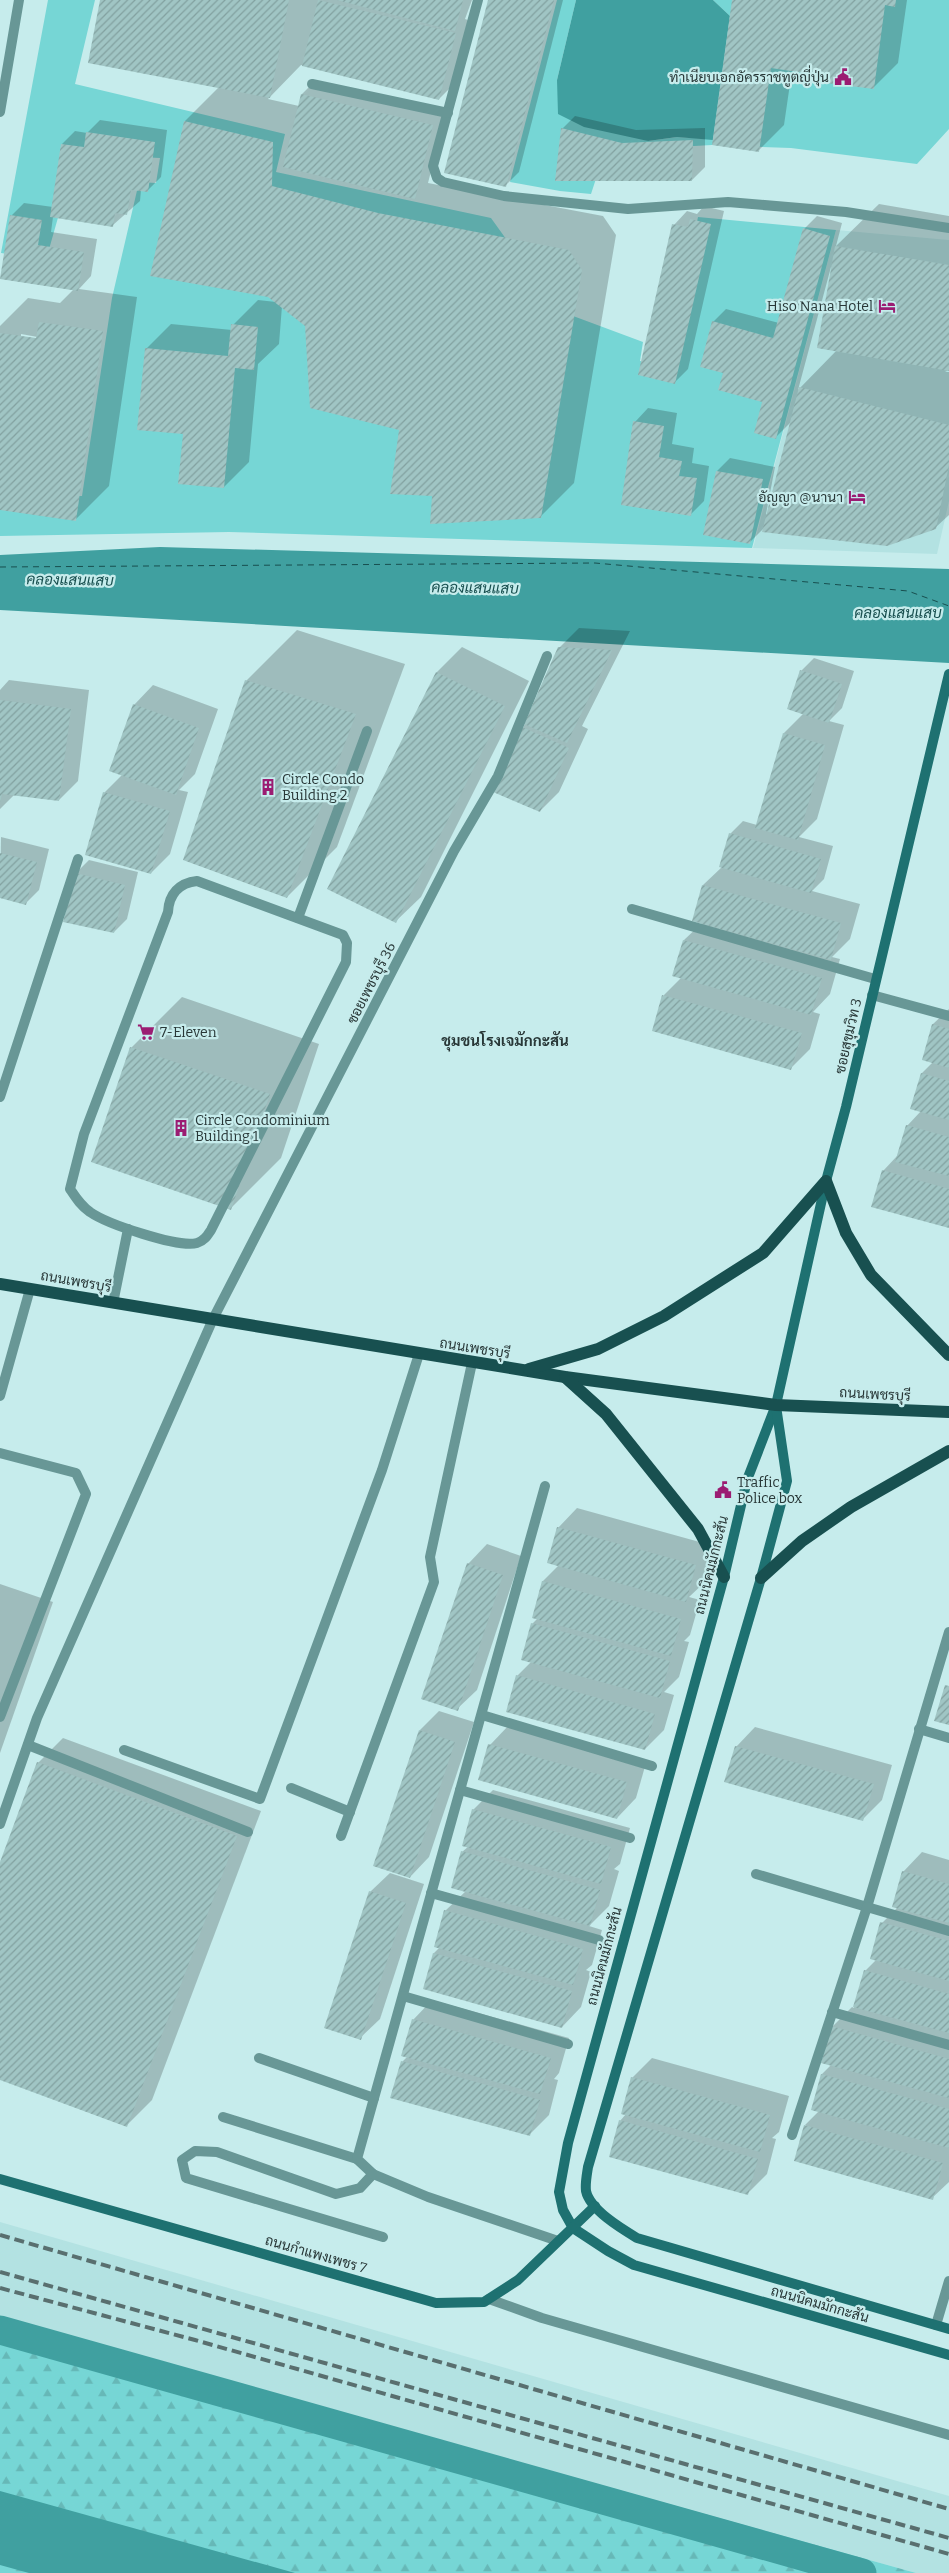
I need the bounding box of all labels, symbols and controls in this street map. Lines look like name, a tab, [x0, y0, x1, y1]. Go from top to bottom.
place label: ทำเนียบเอกอัครราชทูตญี่ปุ่น	[669, 65, 829, 87]
public building icon: ทำเนียบเอกอัครราชทูตญี่ปุ่น	[833, 67, 853, 87]
hotel icon: Hiso Nana Hotel	[877, 296, 897, 316]
place label: Hiso Nana Hotel	[767, 298, 873, 315]
hotel icon: อัญญา @นานา	[847, 487, 867, 507]
place label: อัญญา @นานา	[758, 489, 843, 506]
water label: คลองแสนแสบ	[26, 570, 114, 590]
water label: คลองแสนแสบ	[431, 578, 519, 598]
water label: คลองแสนแสบ	[854, 604, 942, 622]
place label: Circle Condo Building 2	[282, 771, 364, 804]
building icon: Circle Condo Building 2	[258, 777, 278, 797]
street label: ซอยเพชรบุรี 36	[343, 939, 400, 1027]
street label: ซอยสุขุมวิท 3	[832, 997, 866, 1076]
supermarket icon: 7-Eleven	[136, 1022, 156, 1042]
place label: 7-Eleven	[160, 1024, 217, 1041]
district label: ชุมชนโรงเจมักกะสัน	[441, 1030, 569, 1052]
place label: Circle Condominium Building 1	[195, 1112, 330, 1145]
building icon: Circle Condominium Building 1	[171, 1118, 191, 1138]
street label: ถนนเพชรบุรี	[39, 1266, 113, 1297]
street label: ถนนเพชรบุรี	[438, 1334, 512, 1363]
street label: ถนนเพชรบุรี	[839, 1383, 911, 1406]
place label: Traffic Police box	[737, 1474, 802, 1507]
public building icon: Traffic Police box	[713, 1480, 733, 1500]
street label: ถนนนิคมมักกะสัน	[691, 1514, 732, 1616]
street label: ถนนนิคมมักกะสัน	[583, 1905, 626, 2007]
street label: ถนนกำแพงเพชร 7	[263, 2232, 369, 2277]
street label: ถนนนิคมมักกะสัน	[769, 2282, 871, 2327]

